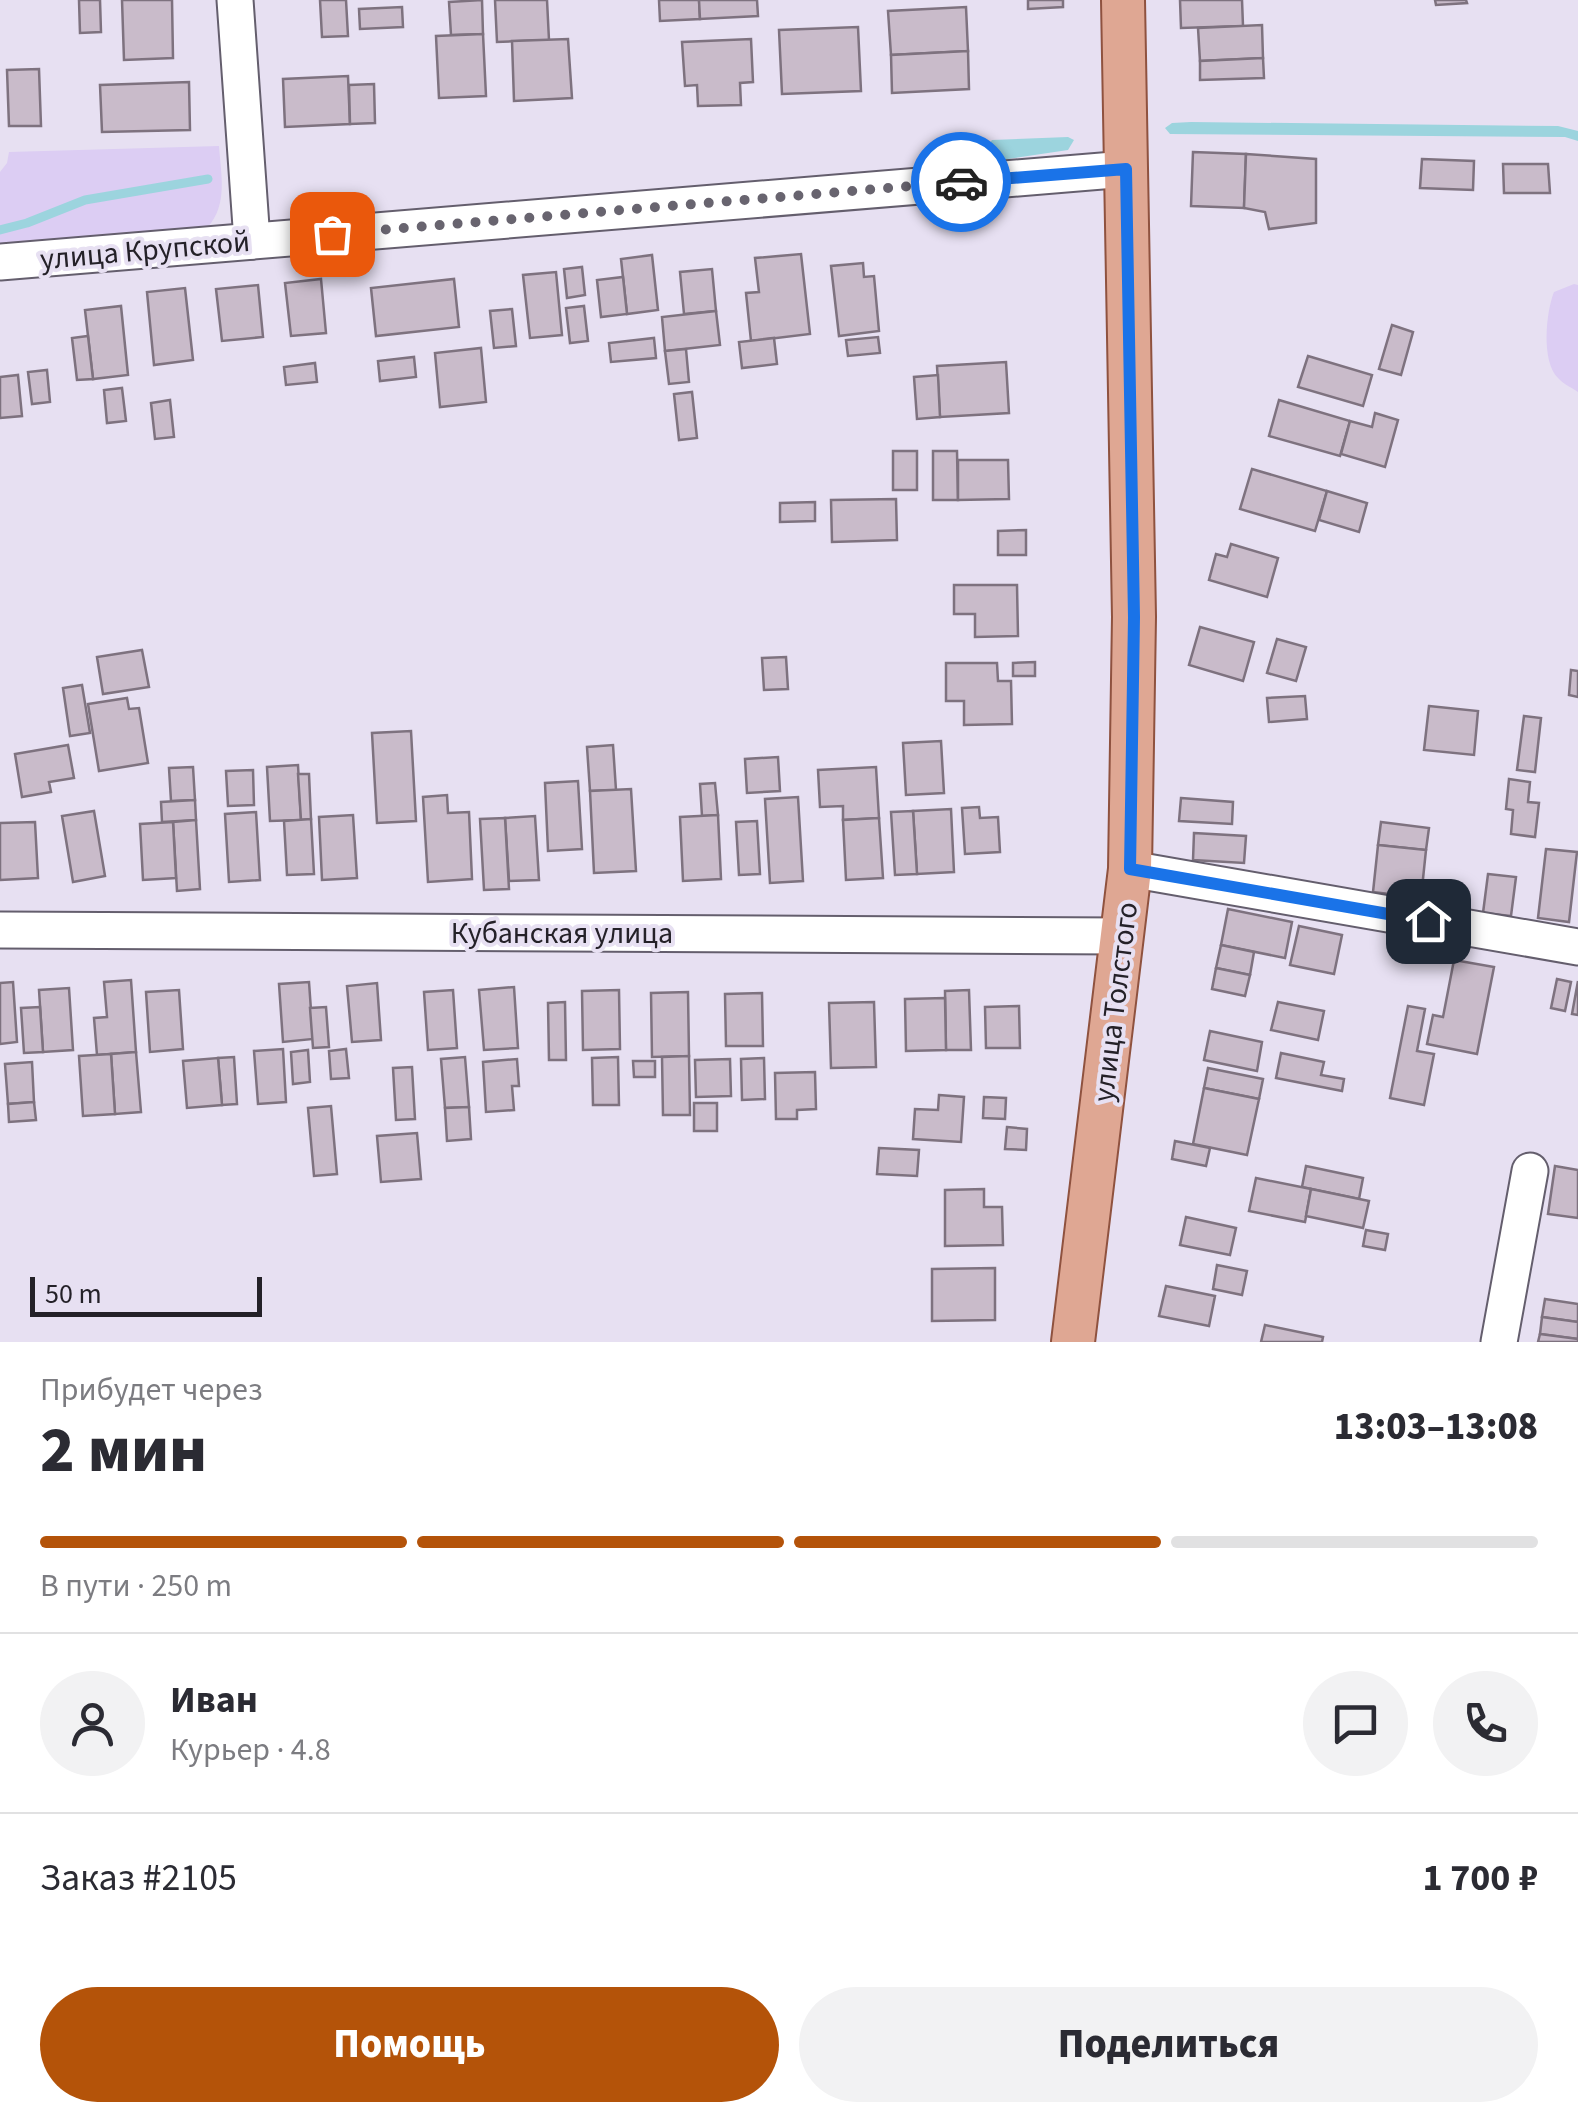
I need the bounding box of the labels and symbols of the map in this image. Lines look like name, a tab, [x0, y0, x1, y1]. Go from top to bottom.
courier	[911, 132, 1011, 232]
pin	[290, 192, 375, 277]
street label: улица Крупской	[38, 220, 252, 281]
pin	[1386, 879, 1471, 964]
street label: улица Толстого	[1082, 900, 1149, 1105]
street label: Кубанская улица	[451, 912, 673, 955]
scale bar	[30, 1272, 262, 1316]

